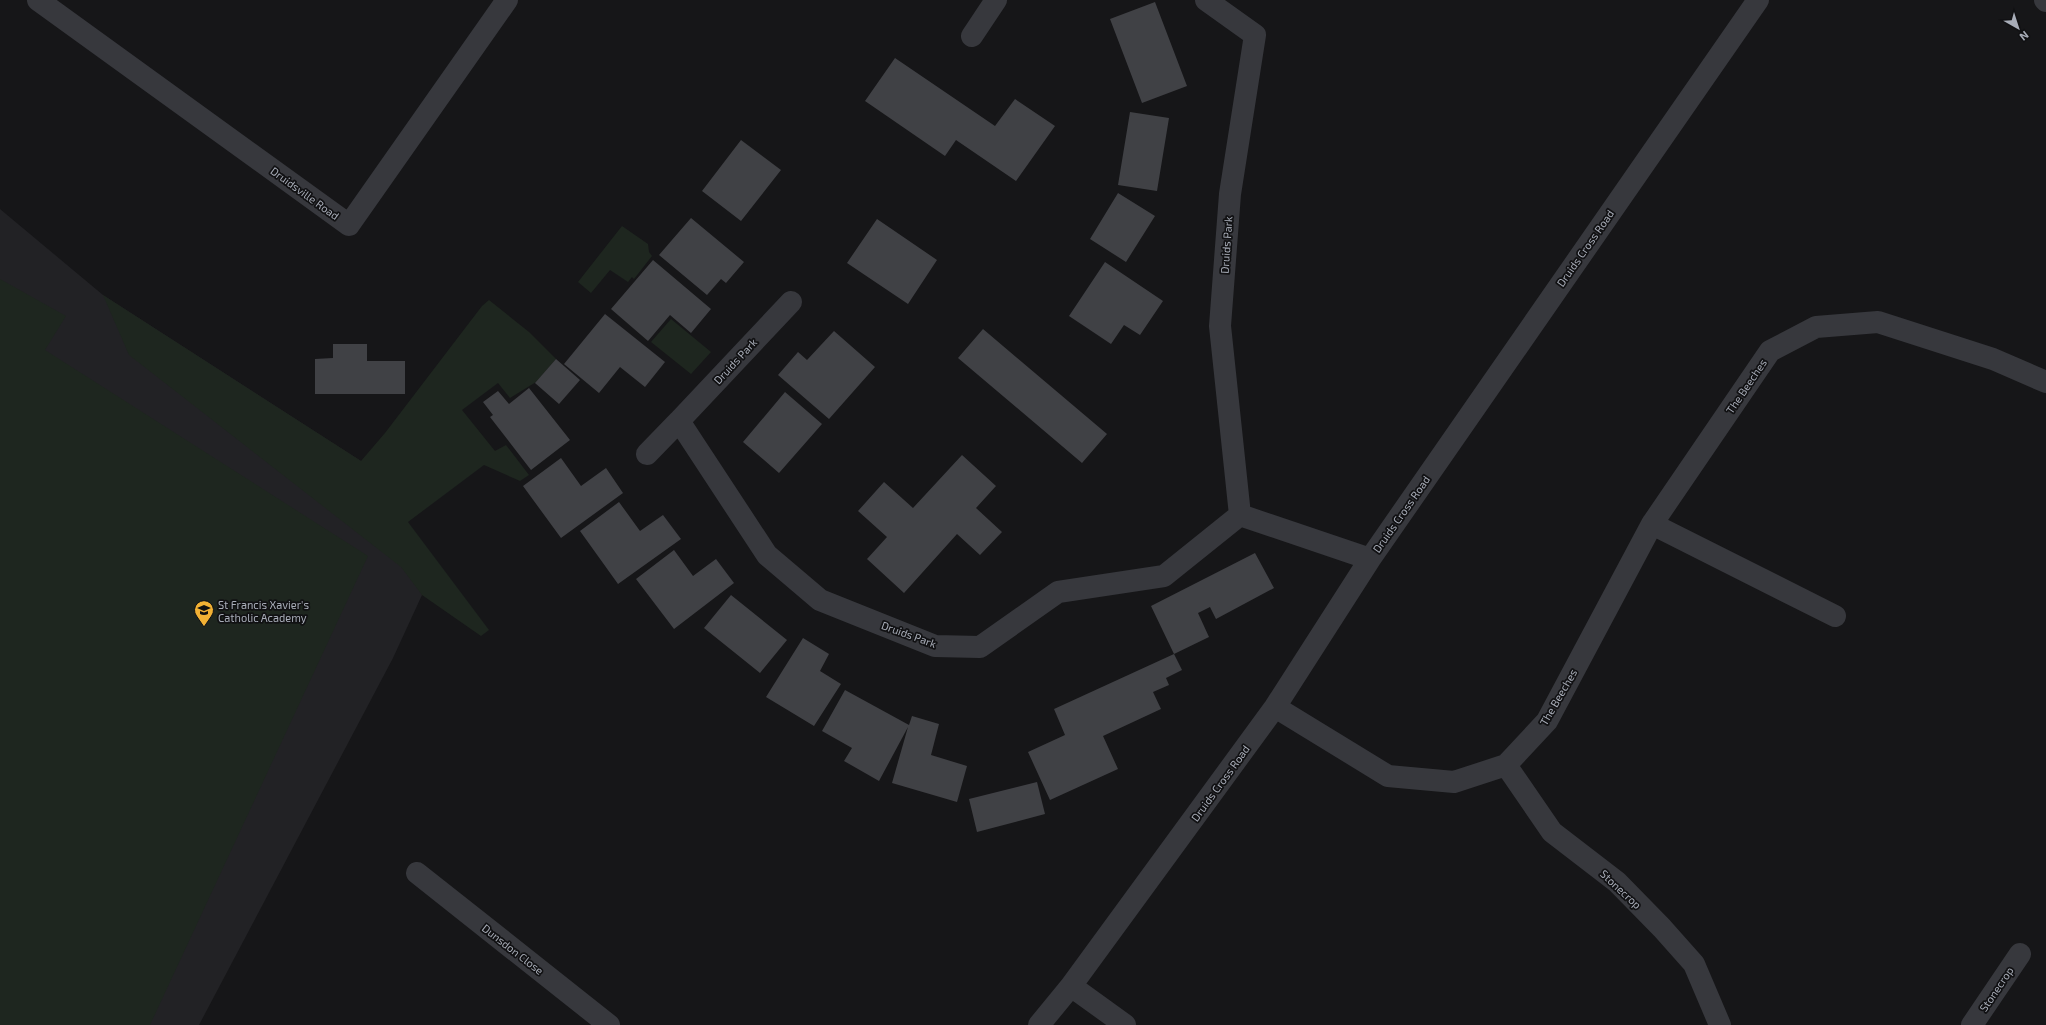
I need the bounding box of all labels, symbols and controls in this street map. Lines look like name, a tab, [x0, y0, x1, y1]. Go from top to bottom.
north arrow	[1998, 8, 2038, 48]
text: N	[2017, 29, 2032, 44]
street label: Druidsville Road	[268, 164, 342, 222]
street label: Druids Cross Road	[1554, 207, 1616, 289]
street label: Druids Park	[1218, 215, 1235, 274]
street label: Druids Park	[711, 335, 760, 386]
street label: The Beeches	[1723, 356, 1769, 416]
street label: Druids Cross Road	[1370, 473, 1432, 555]
place label: St Francis Xavier's Catholic Academy	[218, 598, 309, 624]
school or university icon: St Francis Xavier's Catholic Academy	[193, 599, 215, 627]
street label: Druids Park	[880, 618, 939, 650]
street label: The Beeches	[1537, 666, 1580, 728]
street label: Druids Cross Road	[1188, 742, 1252, 824]
street label: Stonecrop	[1598, 867, 1644, 911]
street label: Dunsdon Close	[480, 921, 546, 977]
street label: Stonecrop	[1976, 964, 2016, 1014]

